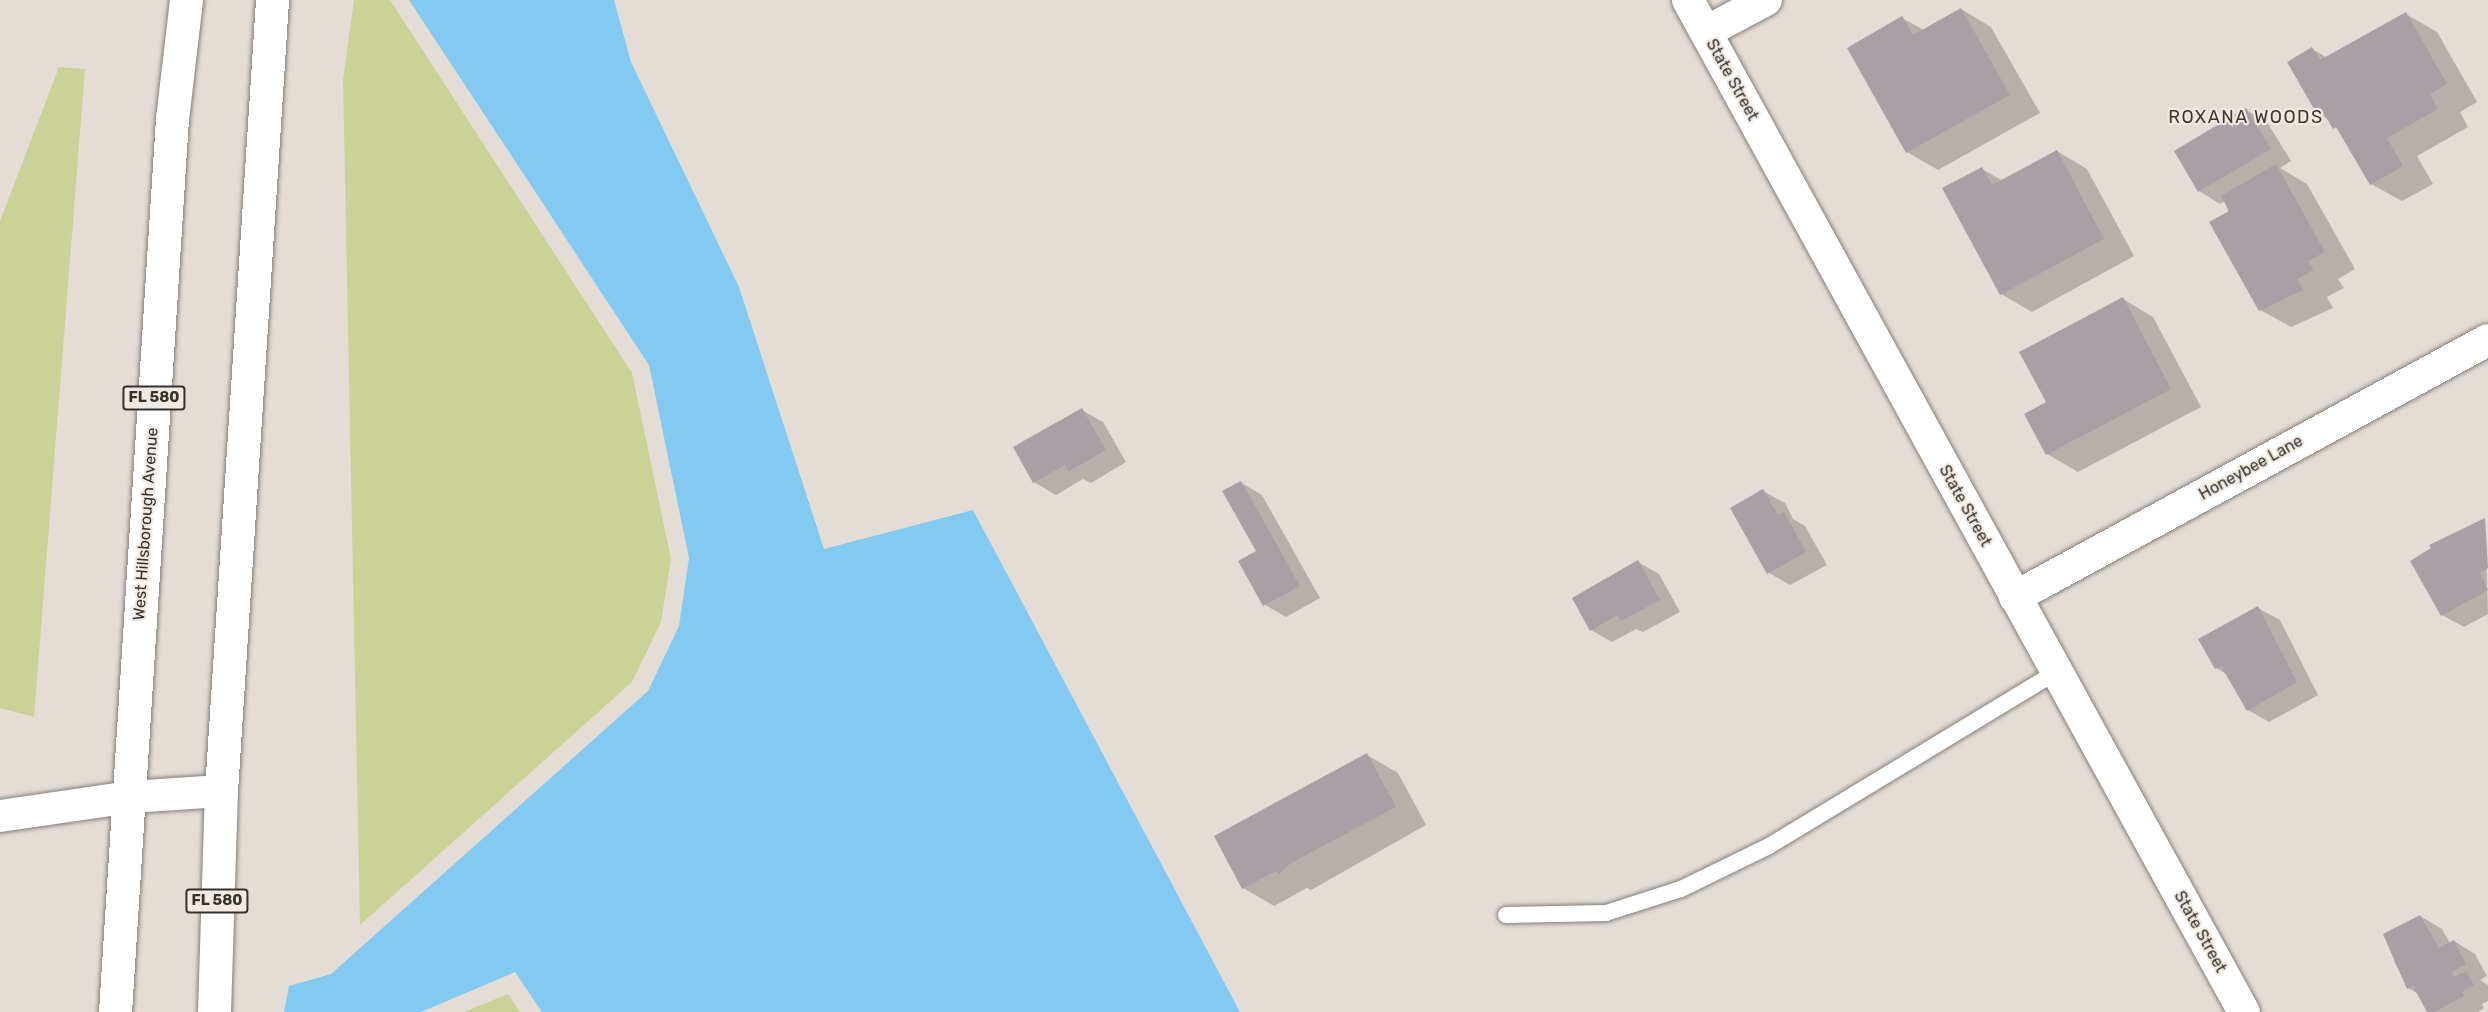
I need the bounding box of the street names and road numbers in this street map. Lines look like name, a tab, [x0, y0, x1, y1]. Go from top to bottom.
street label: State Street	[1702, 36, 1762, 124]
road number: FL 580	[121, 386, 187, 410]
street label: West Hillsborough Avenue	[130, 427, 162, 621]
street label: Honeybee Lane	[2196, 432, 2306, 504]
street label: State Street	[1935, 462, 1995, 550]
street label: State Street	[2170, 888, 2230, 976]
road number: FL 580	[184, 889, 250, 913]

